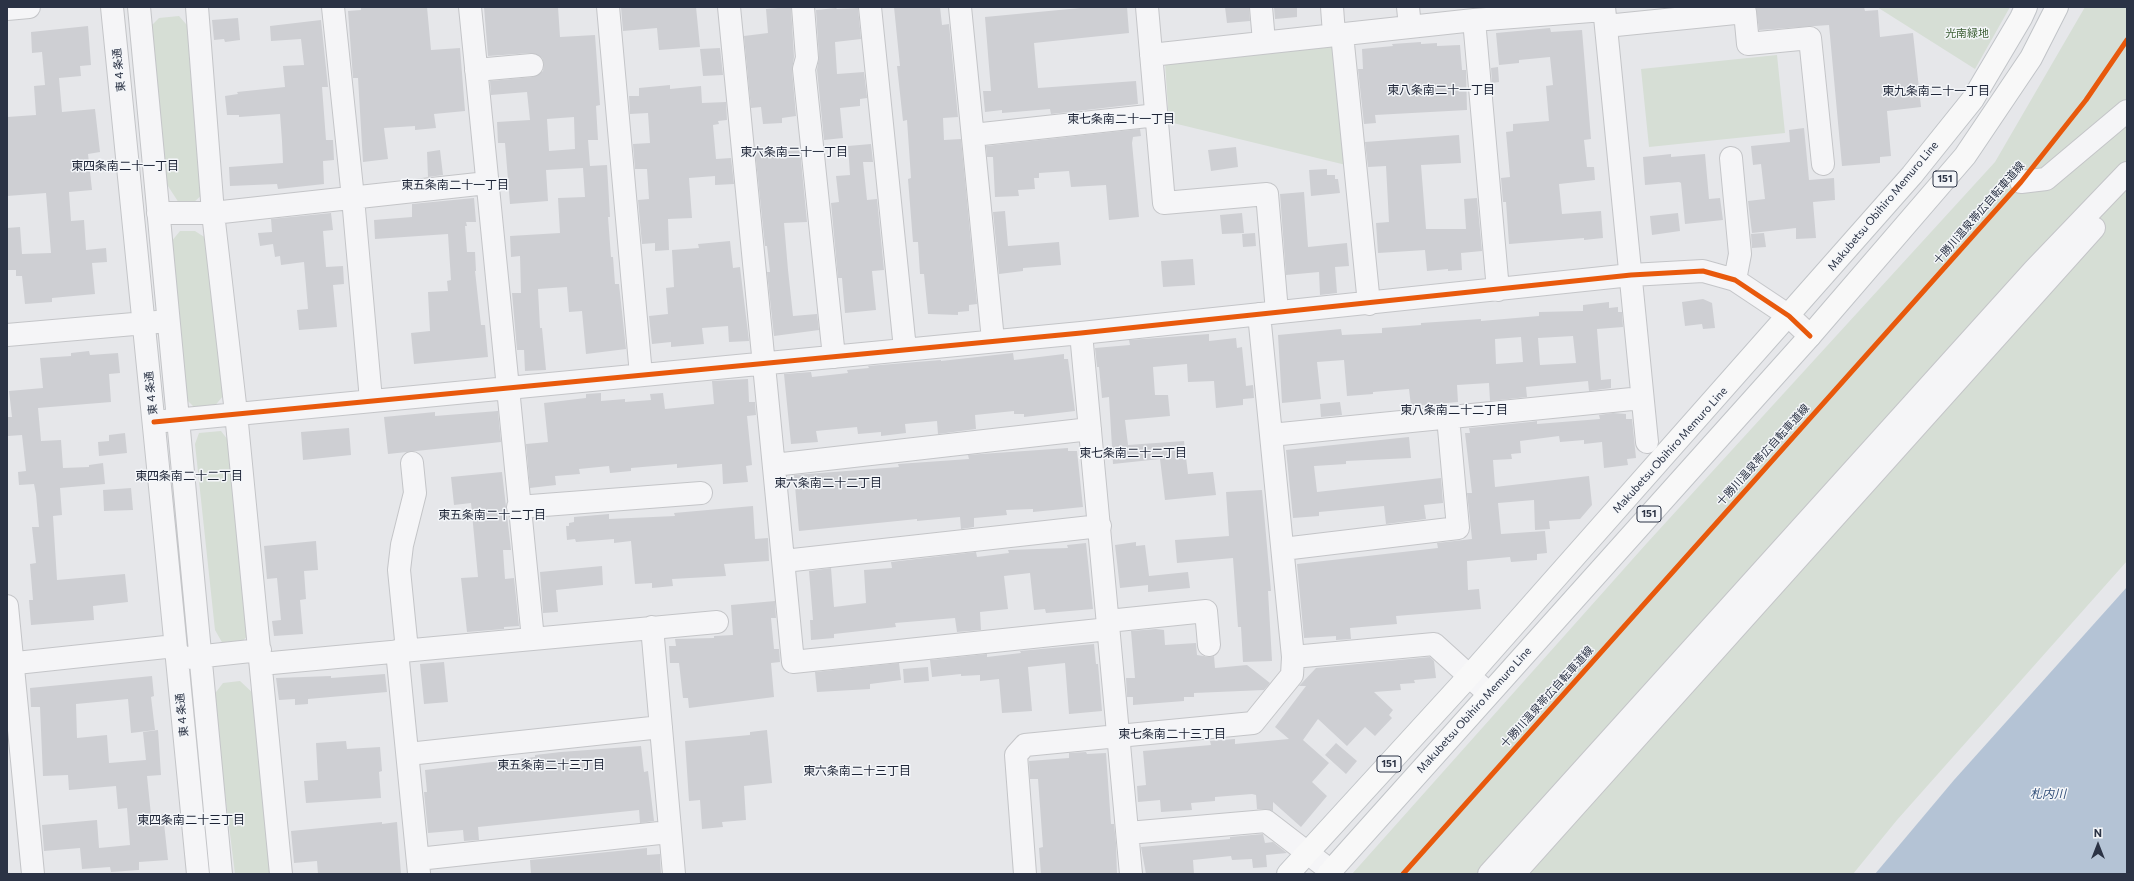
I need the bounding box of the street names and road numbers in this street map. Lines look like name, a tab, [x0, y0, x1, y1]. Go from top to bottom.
street label: 東４条通	[110, 47, 128, 93]
street label: Makubetsu Obihiro Memuro Line	[1825, 139, 1941, 273]
street label: 十勝川温泉帯広自転車道線	[1931, 159, 2027, 267]
road number: 151	[1933, 171, 1957, 187]
street label: 東４条通	[142, 370, 160, 416]
street label: Makubetsu Obihiro Memuro Line	[1610, 384, 1730, 516]
street label: 十勝川温泉帯広自転車道線	[1714, 402, 1812, 508]
road number: 151	[1637, 506, 1661, 522]
street label: Makubetsu Obihiro Memuro Line	[1414, 644, 1534, 776]
street label: 十勝川温泉帯広自転車道線	[1498, 644, 1596, 750]
street label: 東４条通	[173, 692, 191, 738]
road number: 151	[1377, 756, 1401, 772]

